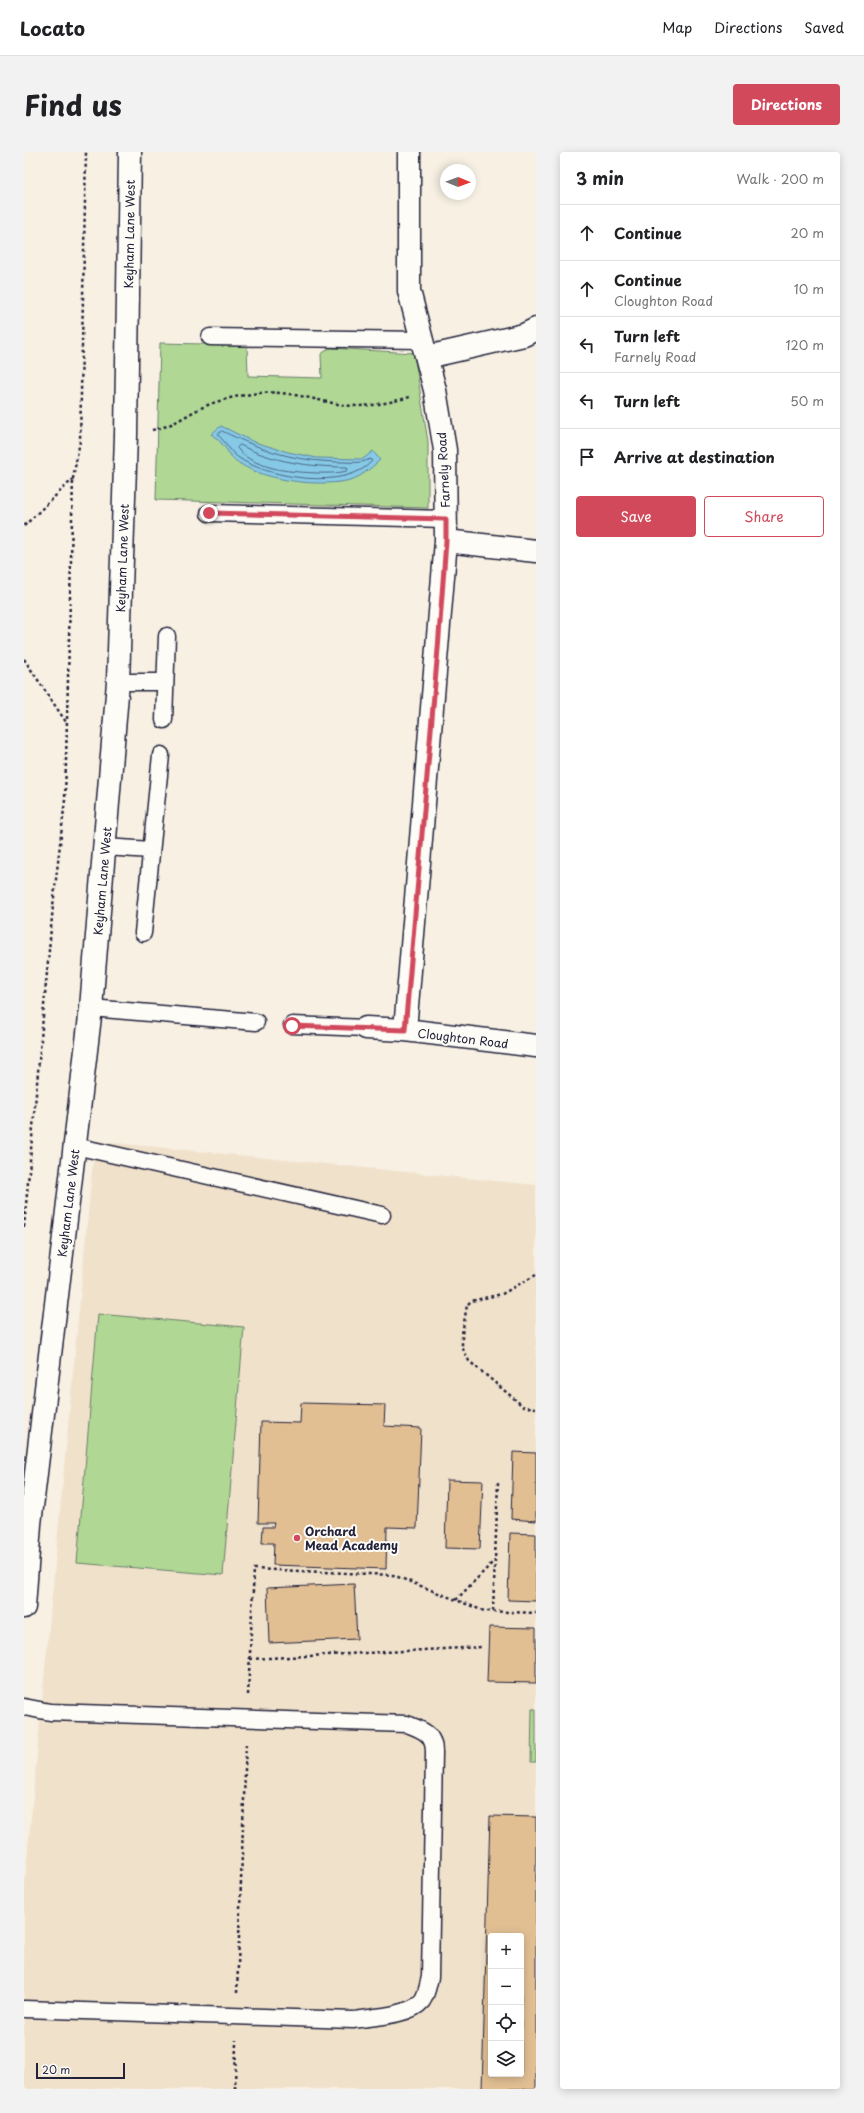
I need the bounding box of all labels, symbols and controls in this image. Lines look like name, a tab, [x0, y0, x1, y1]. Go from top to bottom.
text: Locato	[20, 14, 85, 42]
text: Map	[662, 17, 692, 38]
text: Directions	[714, 17, 782, 38]
text: Saved	[804, 17, 844, 38]
text: Find us	[24, 83, 122, 126]
button: Directions	[733, 84, 840, 125]
north arrow	[440, 164, 476, 200]
text: 3 min	[576, 165, 624, 191]
text: Walk · 200 m	[736, 169, 824, 188]
street label: Keyham Lane West	[119, 179, 139, 288]
text: Continue	[614, 221, 682, 244]
icon: ahead	[576, 222, 598, 244]
text: 20 m	[790, 223, 824, 242]
text: Continue	[614, 268, 682, 291]
icon: ahead	[576, 278, 598, 300]
text: 10 m	[794, 279, 824, 298]
text: Cloughton Road	[614, 291, 713, 310]
text: Turn left	[614, 324, 680, 347]
icon: left	[576, 334, 598, 356]
text: 120 m	[785, 335, 824, 354]
text: Farnely Road	[614, 347, 696, 366]
text: Turn left	[614, 389, 680, 412]
icon: left	[576, 390, 598, 412]
text: 50 m	[790, 391, 824, 410]
street label: Farnely Road	[432, 432, 454, 508]
text: Arrive at destination	[614, 445, 775, 468]
icon: arrive	[576, 446, 598, 468]
button: Save	[576, 496, 696, 537]
button: Share	[704, 496, 824, 537]
street label: Keyham Lane West	[111, 503, 133, 613]
route end	[200, 504, 218, 522]
street label: Keyham Lane West	[88, 826, 116, 936]
route start	[283, 1017, 301, 1035]
street label: Cloughton Road	[417, 1024, 509, 1052]
street label: Keyham Lane West	[52, 1148, 84, 1258]
place label: Orchard Mead Academy	[305, 1522, 398, 1554]
marker: Orchard Mead Academy	[292, 1533, 302, 1543]
map controls	[488, 1933, 524, 2077]
button: +	[488, 1933, 524, 1969]
button: −	[488, 1969, 524, 2005]
button: locate	[488, 2005, 524, 2041]
button: layers	[488, 2041, 524, 2077]
scale bar	[36, 2061, 125, 2080]
text: 20 m	[42, 2061, 70, 2078]

